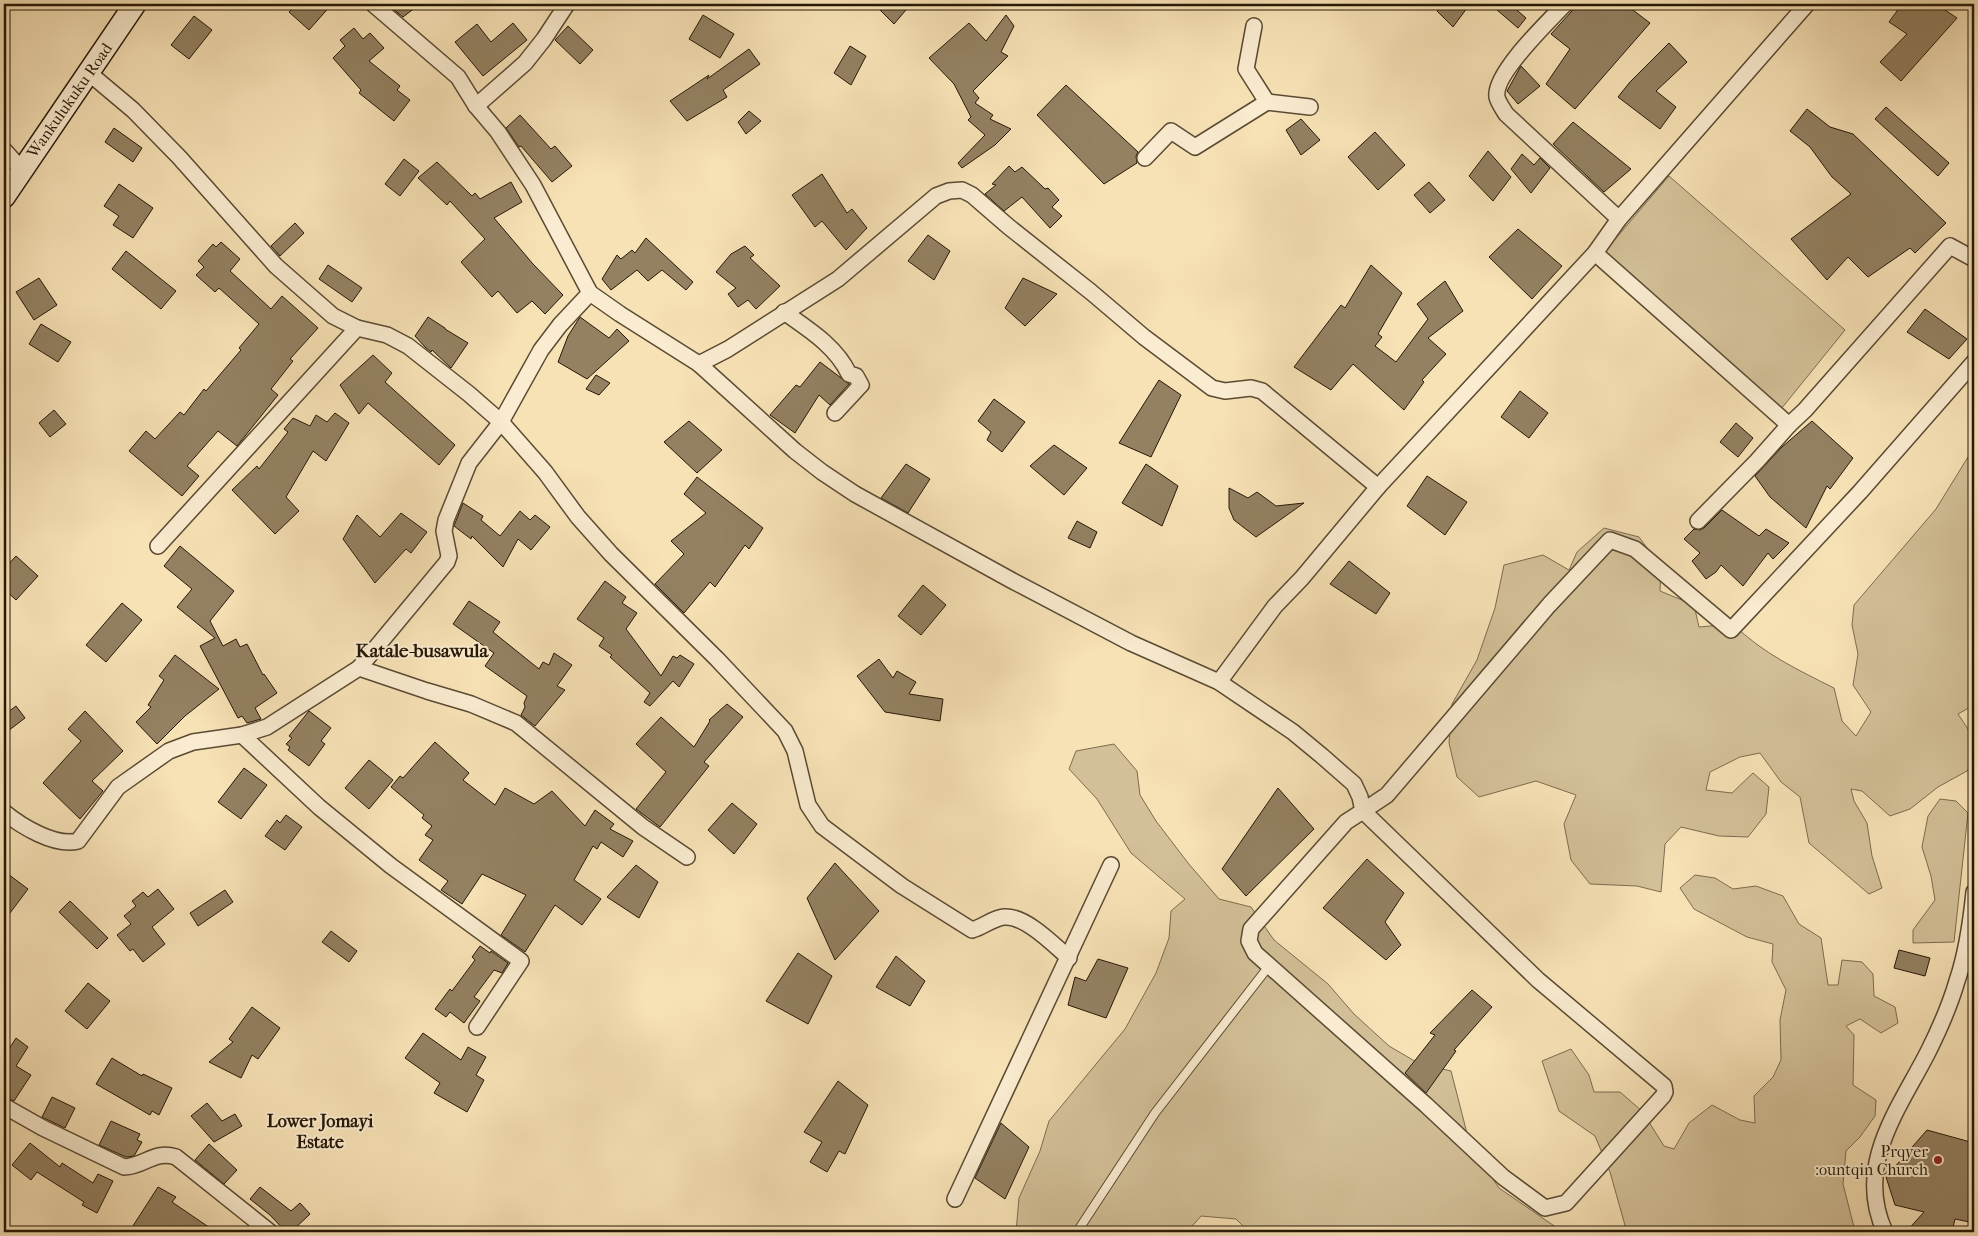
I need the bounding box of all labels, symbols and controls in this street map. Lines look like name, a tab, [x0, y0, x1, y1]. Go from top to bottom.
street label: Wankulukuku Road	[22, 39, 116, 162]
district label: Katale-busawula	[356, 640, 490, 662]
district label: Lower Jomayi Estate	[267, 1111, 374, 1153]
place label: Prqyer :ountqin Church	[1815, 1142, 1928, 1179]
marker: Prqyer :ountqin Church	[1932, 1154, 1944, 1166]

